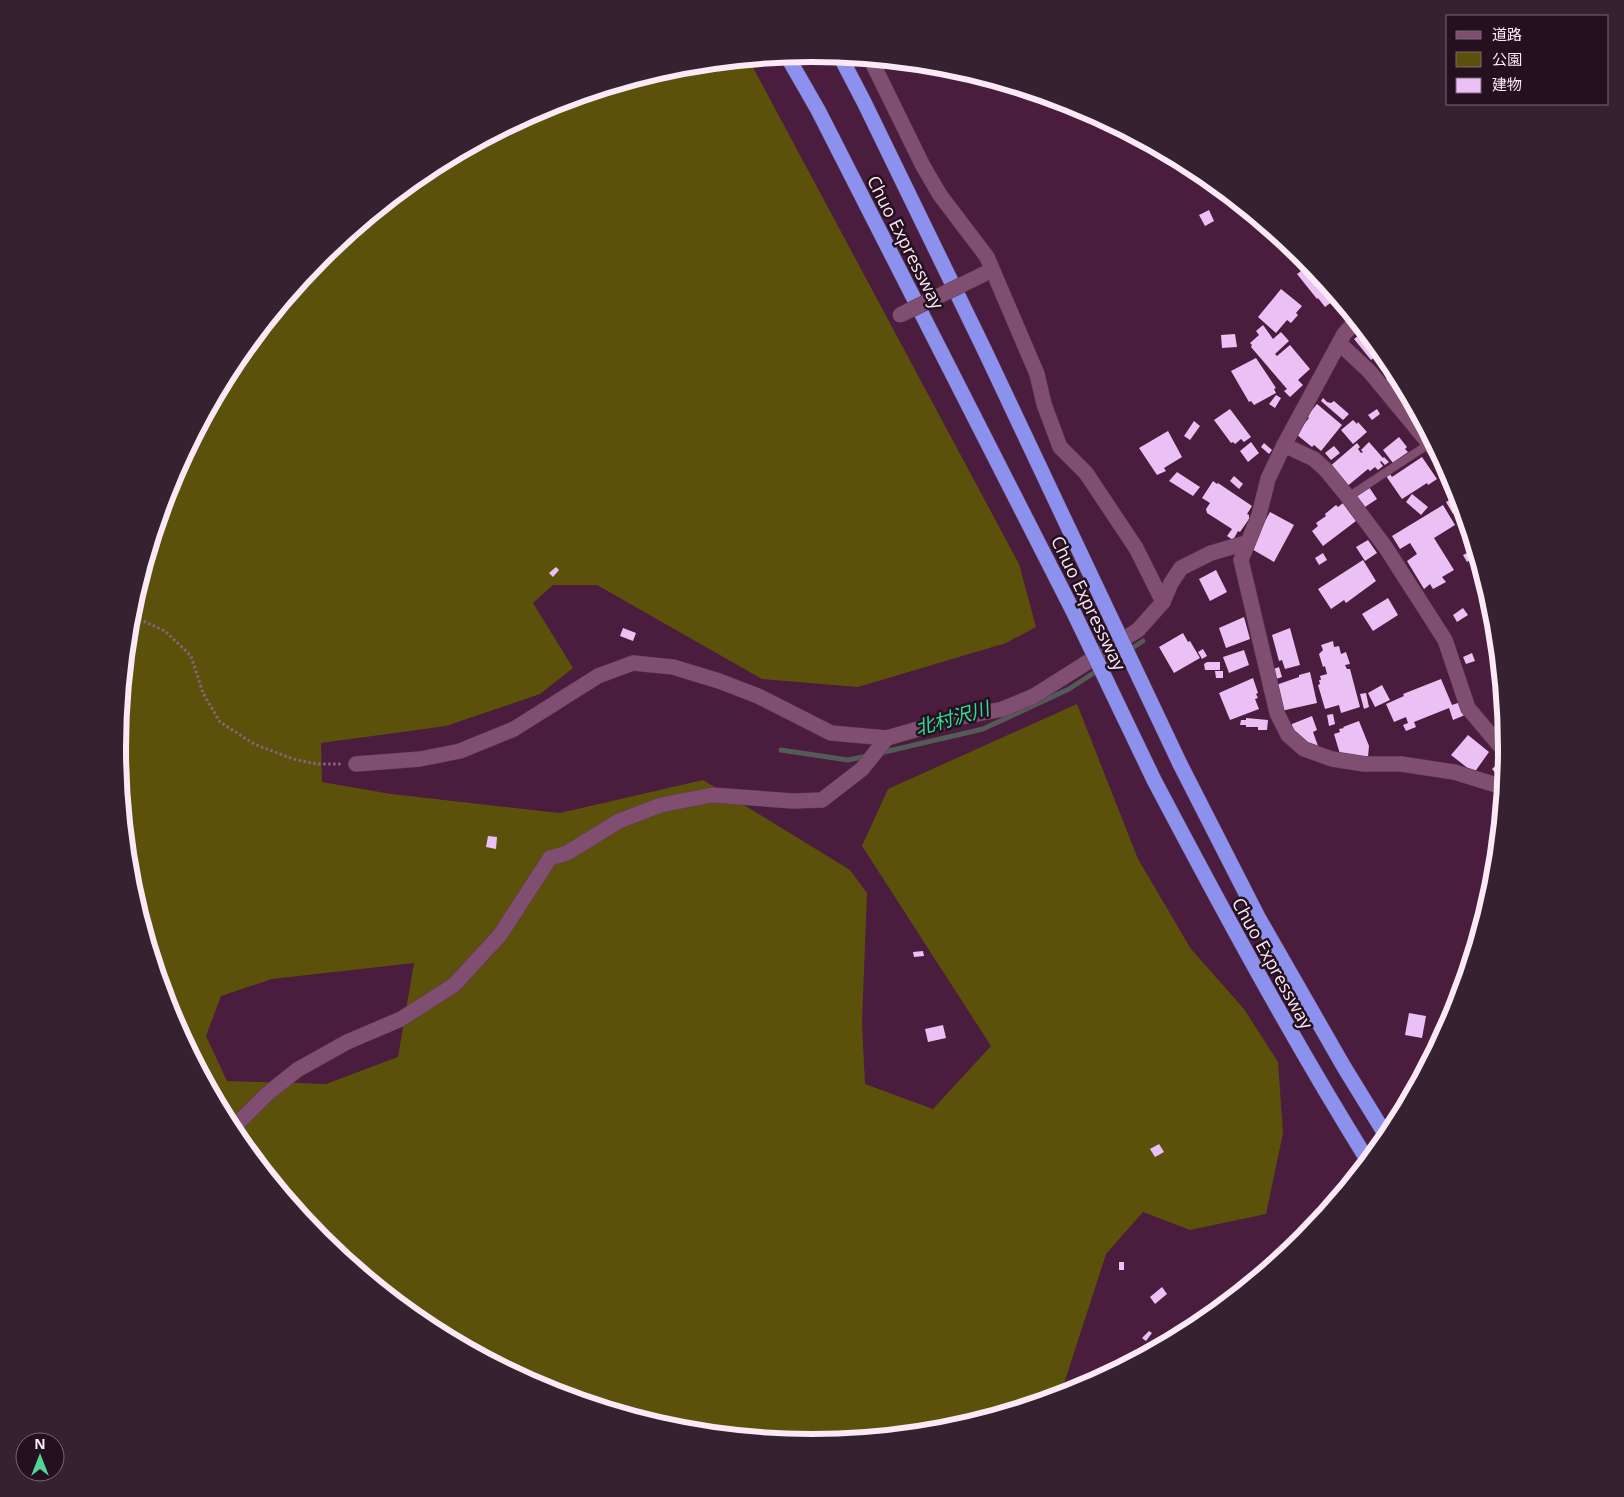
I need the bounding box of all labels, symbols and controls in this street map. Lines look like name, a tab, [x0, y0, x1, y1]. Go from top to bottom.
legend	[1446, 15, 1609, 105]
text: 道路	[1492, 24, 1522, 44]
text: 公園	[1492, 49, 1522, 69]
text: 建物	[1492, 74, 1522, 94]
street label: Chuo Expressway	[862, 171, 950, 314]
street label: Chuo Expressway	[1046, 532, 1132, 675]
water label: 北村沢川	[912, 694, 994, 741]
street label: Chuo Expressway	[1227, 893, 1320, 1034]
north arrow	[15, 1432, 65, 1482]
text: N	[34, 1434, 46, 1453]

